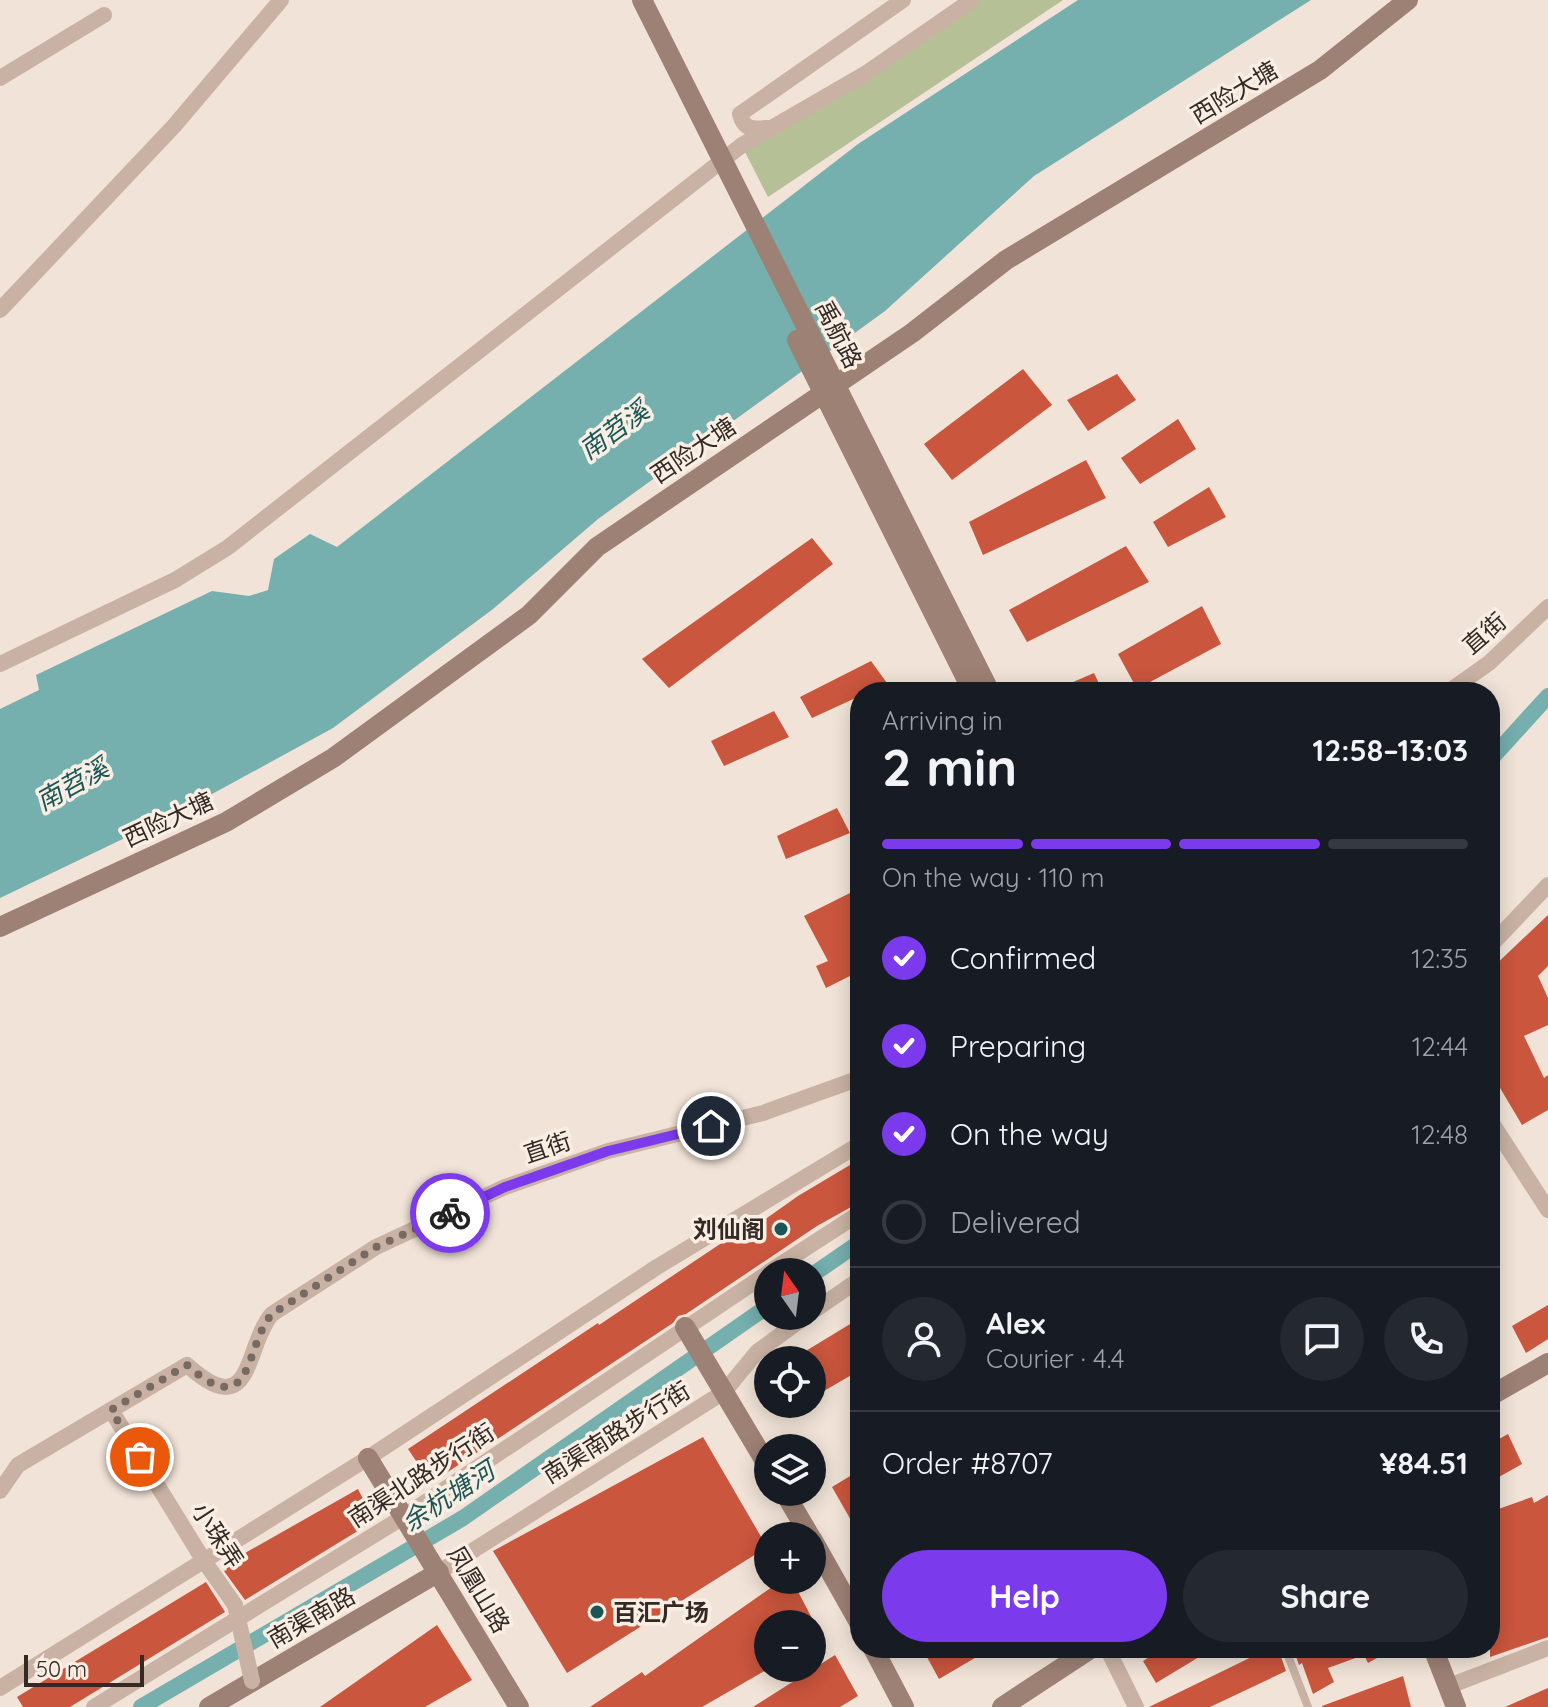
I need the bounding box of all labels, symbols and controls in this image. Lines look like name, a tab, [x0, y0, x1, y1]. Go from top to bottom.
street label: 西险大塘	[1185, 54, 1283, 130]
street label: 禹航路	[809, 295, 869, 373]
water label: 南苕溪	[573, 392, 658, 466]
street label: 西险大塘	[645, 411, 741, 489]
street label: 直街	[1456, 606, 1512, 660]
text: Arriving in	[882, 704, 1003, 737]
text: 12:58–13:03	[1313, 731, 1468, 769]
text: 2 min	[882, 734, 1017, 799]
water label: 南苕溪	[30, 749, 117, 817]
street label: 西险大塘	[118, 785, 218, 853]
text: On the way · 110 m	[882, 861, 1104, 894]
icon: check	[882, 936, 926, 980]
text: Confirmed	[950, 939, 1096, 977]
text: 12:35	[1411, 942, 1468, 975]
icon: check	[882, 1024, 926, 1068]
text: Preparing	[950, 1027, 1086, 1065]
text: 12:44	[1412, 1030, 1468, 1063]
pin	[677, 1092, 745, 1160]
icon: home	[689, 1104, 733, 1148]
icon: check	[882, 1112, 926, 1156]
text: On the way	[950, 1115, 1109, 1153]
text: 12:48	[1411, 1118, 1468, 1151]
street label: 直街	[519, 1125, 575, 1169]
courier	[410, 1173, 490, 1253]
icon: bike	[428, 1191, 472, 1235]
text: Delivered	[950, 1203, 1081, 1241]
place label: 刘仙阁	[693, 1214, 765, 1244]
marker: 刘仙阁	[772, 1220, 790, 1238]
north arrow	[754, 1258, 826, 1330]
map controls	[754, 1258, 826, 1682]
button: person	[882, 1297, 966, 1381]
button: chat	[1280, 1297, 1364, 1381]
button: phone	[1384, 1297, 1468, 1381]
text: Alex	[986, 1304, 1045, 1342]
text: Courier · 4.4	[986, 1342, 1124, 1375]
button: locate	[754, 1346, 826, 1418]
street label: 南渠南路步行街	[537, 1375, 695, 1489]
street label: 南渠北路步行街	[342, 1417, 500, 1533]
pin	[106, 1423, 174, 1491]
button: layers	[754, 1434, 826, 1506]
icon: bag	[118, 1435, 162, 1479]
text: Order #8707	[882, 1444, 1053, 1482]
text: ¥84.51	[1380, 1444, 1468, 1482]
water label: 余杭塘河	[395, 1451, 505, 1538]
street label: 小珠弄	[186, 1497, 250, 1573]
button: +	[754, 1522, 826, 1594]
street label: 凤凰山路	[441, 1540, 517, 1638]
button: Help	[882, 1550, 1167, 1642]
button: Share	[1183, 1550, 1468, 1642]
street label: 南渠南路	[262, 1580, 360, 1654]
place label: 百汇广场	[613, 1597, 709, 1627]
marker: 百汇广场	[588, 1603, 606, 1621]
button: −	[754, 1610, 826, 1682]
scale bar	[24, 1651, 144, 1687]
text: 50 m	[36, 1655, 87, 1683]

